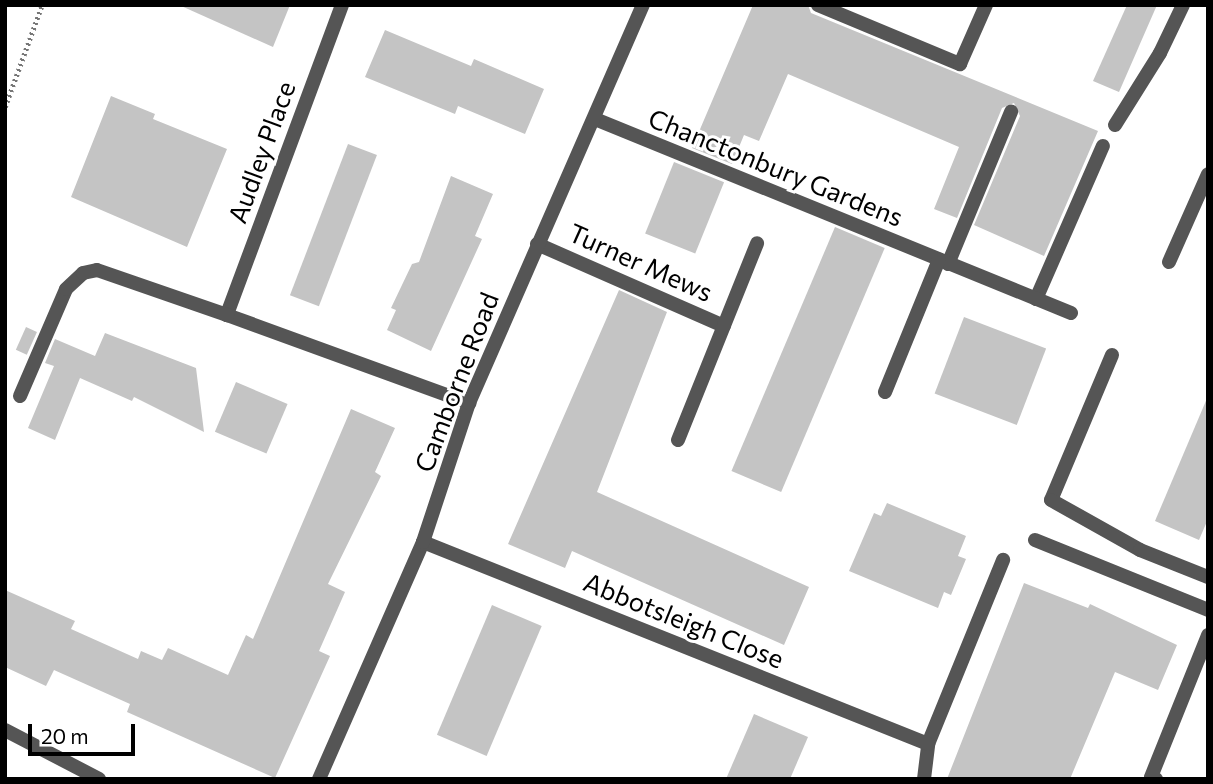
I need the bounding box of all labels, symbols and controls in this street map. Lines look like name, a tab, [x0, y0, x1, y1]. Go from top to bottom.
street label: Audley Place	[221, 77, 301, 227]
street label: Chanctonbury Gardens	[644, 102, 908, 232]
street label: Turner Mews	[564, 216, 718, 308]
street label: Camborne Road	[407, 288, 505, 476]
street label: Abbotsleigh Close	[580, 566, 788, 674]
scale bar	[32, 710, 138, 754]
text: 20 m	[41, 723, 89, 748]

